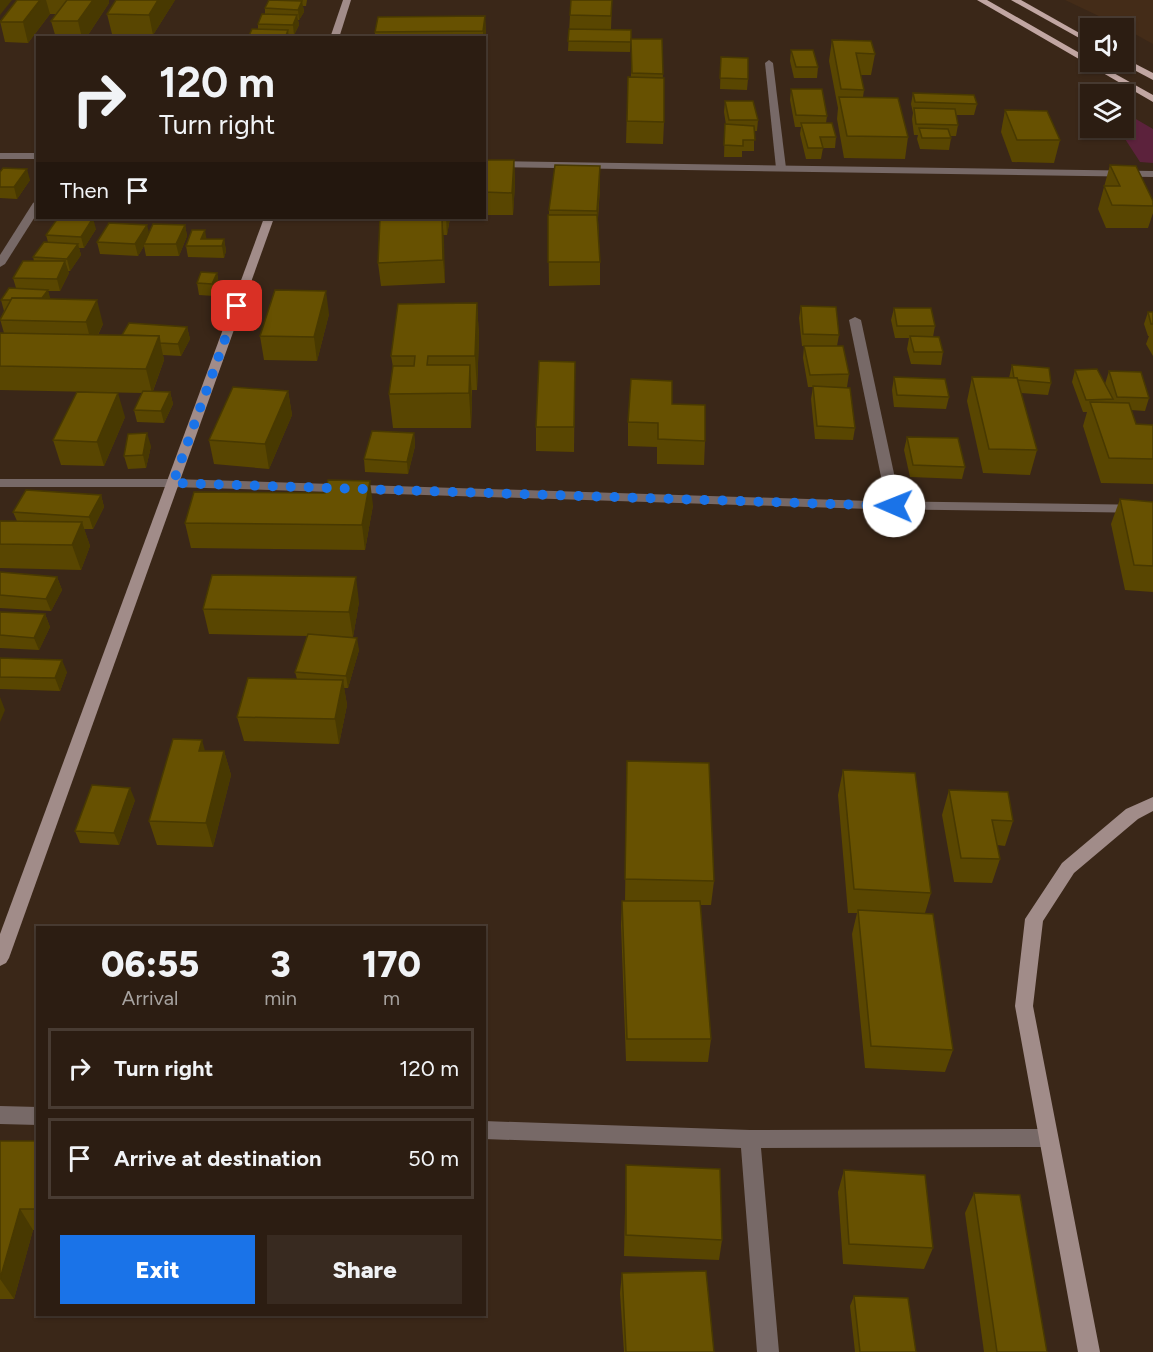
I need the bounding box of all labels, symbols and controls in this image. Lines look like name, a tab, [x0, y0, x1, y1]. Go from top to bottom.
map controls	[1080, 18, 1134, 138]
button: sound	[1080, 18, 1134, 72]
text: 120 m	[159, 57, 275, 108]
icon: right	[60, 60, 138, 138]
button: layers	[1080, 84, 1134, 138]
text: Turn right	[159, 108, 275, 141]
icon: arrive	[121, 174, 154, 207]
text: Then	[60, 177, 109, 204]
pin	[211, 280, 262, 331]
icon: arrive	[220, 289, 253, 322]
position arrow	[862, 474, 926, 538]
text: 06:55	[101, 943, 199, 986]
text: 3	[270, 943, 291, 986]
text: 170	[362, 943, 421, 986]
text: Arrival	[122, 986, 178, 1010]
text: min	[264, 986, 297, 1010]
text: m	[383, 986, 400, 1010]
icon: right	[63, 1052, 96, 1085]
text: Turn right	[114, 1055, 213, 1082]
text: 120 m	[399, 1055, 459, 1082]
icon: arrive	[63, 1142, 96, 1175]
text: Arrive at destination	[114, 1145, 322, 1172]
text: 50 m	[408, 1145, 459, 1172]
button: Exit	[60, 1235, 255, 1304]
button: Share	[267, 1235, 462, 1304]

